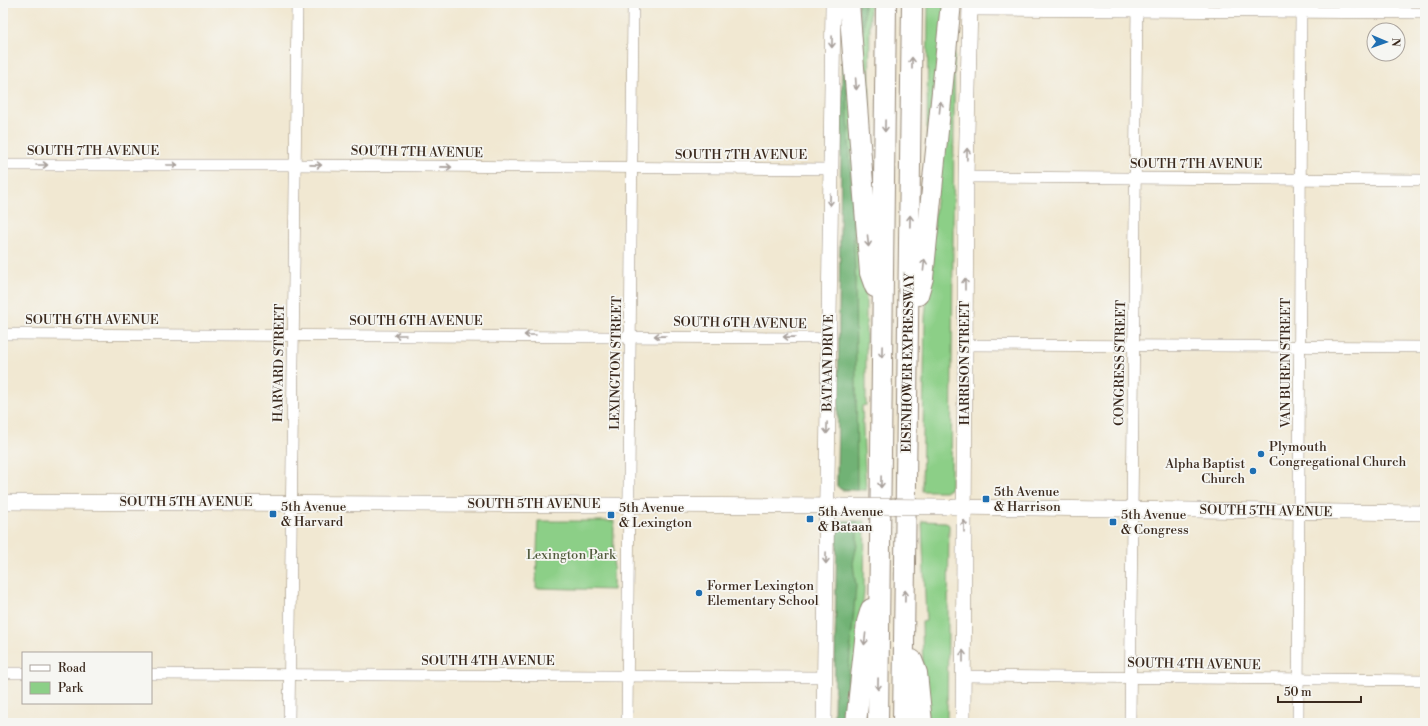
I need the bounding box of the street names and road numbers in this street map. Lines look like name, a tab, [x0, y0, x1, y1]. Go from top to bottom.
street label: SOUTH 7TH AVENUE	[27, 143, 159, 159]
street label: SOUTH 7TH AVENUE	[351, 143, 483, 161]
street label: SOUTH 7TH AVENUE	[675, 147, 807, 163]
street label: SOUTH 7TH AVENUE	[1130, 156, 1262, 172]
street label: EISENHOWER EXPRESSWAY	[898, 272, 918, 453]
street label: LEXINGTON STREET	[607, 296, 625, 430]
street label: VAN BUREN STREET	[1278, 298, 1294, 429]
street label: CONGRESS STREET	[1111, 300, 1129, 426]
street label: HARRISON STREET	[957, 301, 973, 425]
street label: HARVARD STREET	[270, 304, 288, 422]
street label: SOUTH 6TH AVENUE	[25, 312, 159, 328]
street label: SOUTH 6TH AVENUE	[349, 313, 483, 329]
street label: SOUTH 6TH AVENUE	[673, 314, 807, 332]
street label: BATAAN DRIVE	[819, 314, 837, 413]
street label: SOUTH 5TH AVENUE	[120, 494, 252, 510]
street label: SOUTH 5TH AVENUE	[468, 496, 600, 512]
street label: SOUTH 5TH AVENUE	[1199, 502, 1333, 520]
street label: SOUTH 4TH AVENUE	[421, 653, 555, 669]
street label: SOUTH 4TH AVENUE	[1127, 655, 1261, 673]

